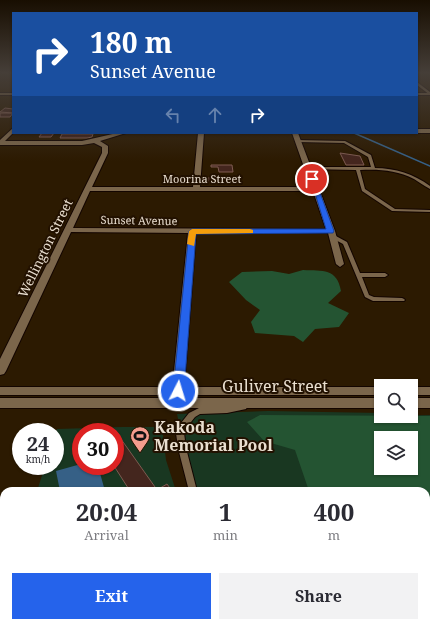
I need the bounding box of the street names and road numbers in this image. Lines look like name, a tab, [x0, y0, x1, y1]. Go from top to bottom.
street label: Moorina Street	[163, 171, 241, 186]
street label: Wellington Street	[13, 195, 77, 300]
street label: Sunset Avenue	[100, 212, 178, 228]
street label: Guliver Street	[222, 375, 328, 397]

